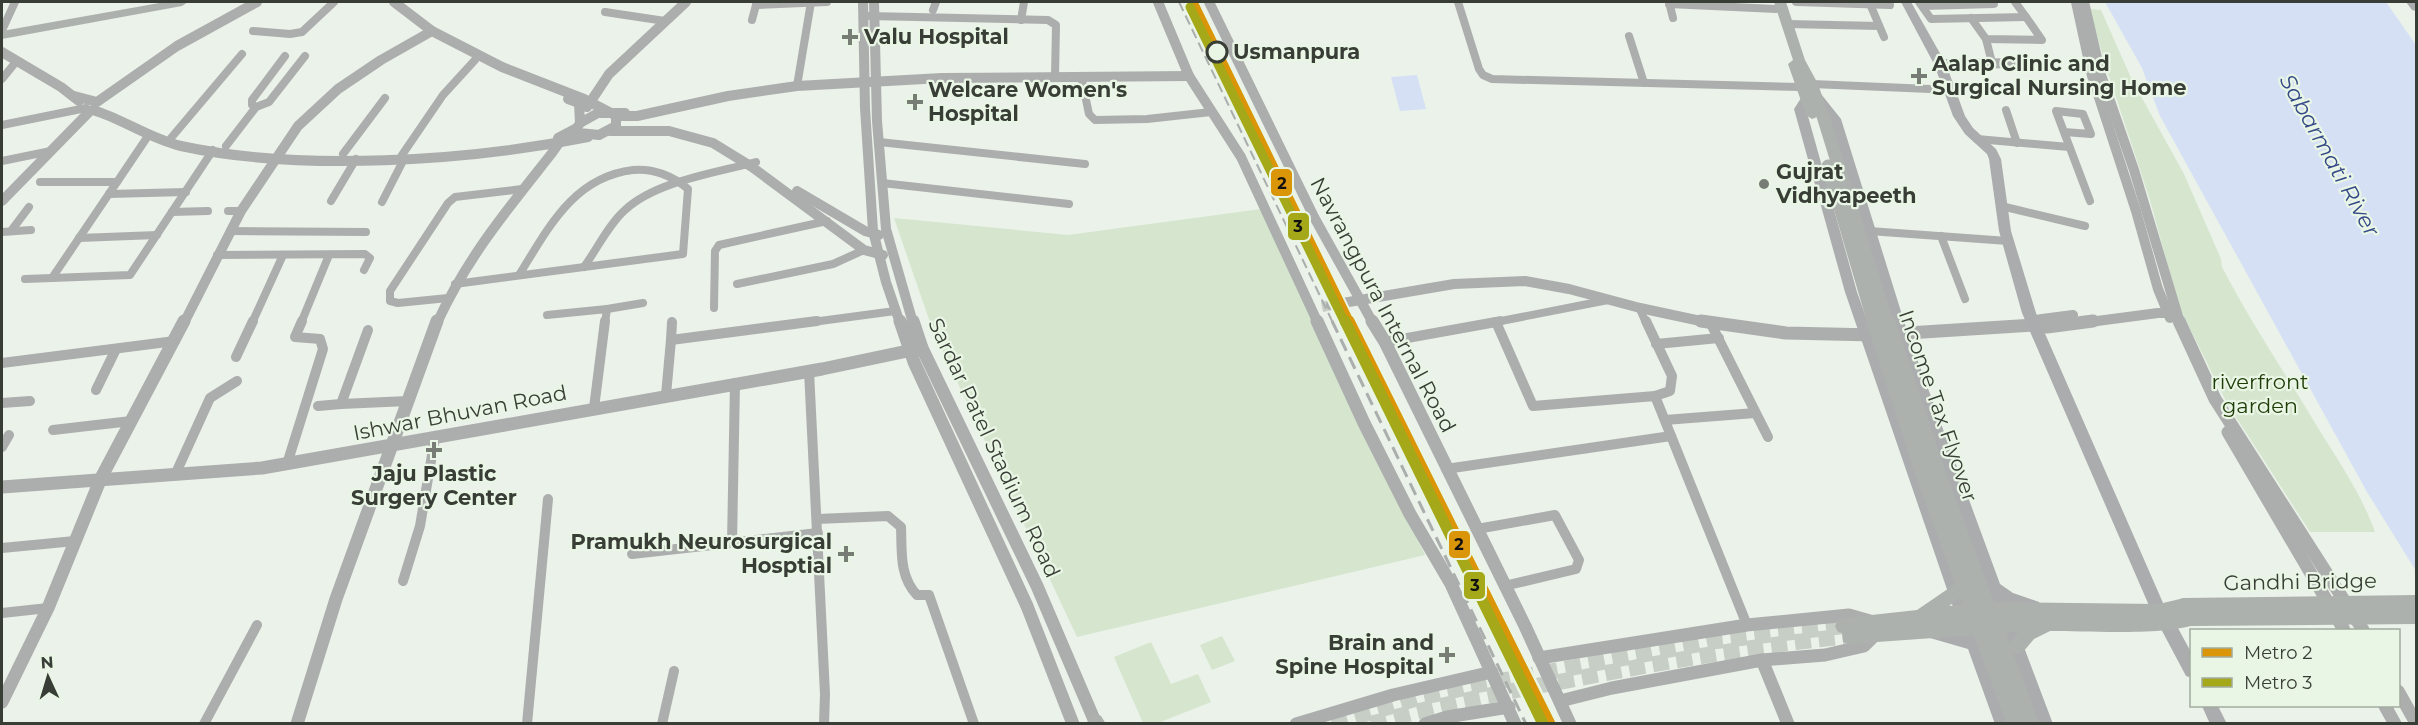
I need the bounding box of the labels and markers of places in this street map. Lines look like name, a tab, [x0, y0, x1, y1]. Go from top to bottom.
place label: Valu Hospital	[863, 24, 1009, 49]
marker: Valu Hospital	[841, 28, 859, 46]
place label: Usmanpura	[1233, 39, 1360, 64]
marker: Usmanpura	[1206, 41, 1228, 63]
place label: Aalap Clinic and Surgical Nursing Home	[1931, 51, 2187, 100]
marker: Aalap Clinic and Surgical Nursing Home	[1910, 67, 1928, 85]
place label: Welcare Women's Hospital	[928, 77, 1127, 126]
marker: Welcare Women's Hospital	[906, 93, 924, 111]
place label: Gujrat Vidhyapeeth	[1775, 159, 1916, 208]
marker: Gujrat Vidhyapeeth	[1757, 177, 1771, 191]
marker: Jaju Plastic Surgery Center	[425, 441, 443, 459]
place label: Jaju Plastic Surgery Center	[351, 461, 517, 510]
place label: Pramukh Neurosurgical Hosptial	[571, 529, 832, 578]
marker: Pramukh Neurosurgical Hosptial	[837, 545, 855, 563]
place label: Brain and Spine Hospital	[1275, 630, 1434, 679]
marker: Brain and Spine Hospital	[1438, 646, 1456, 664]

